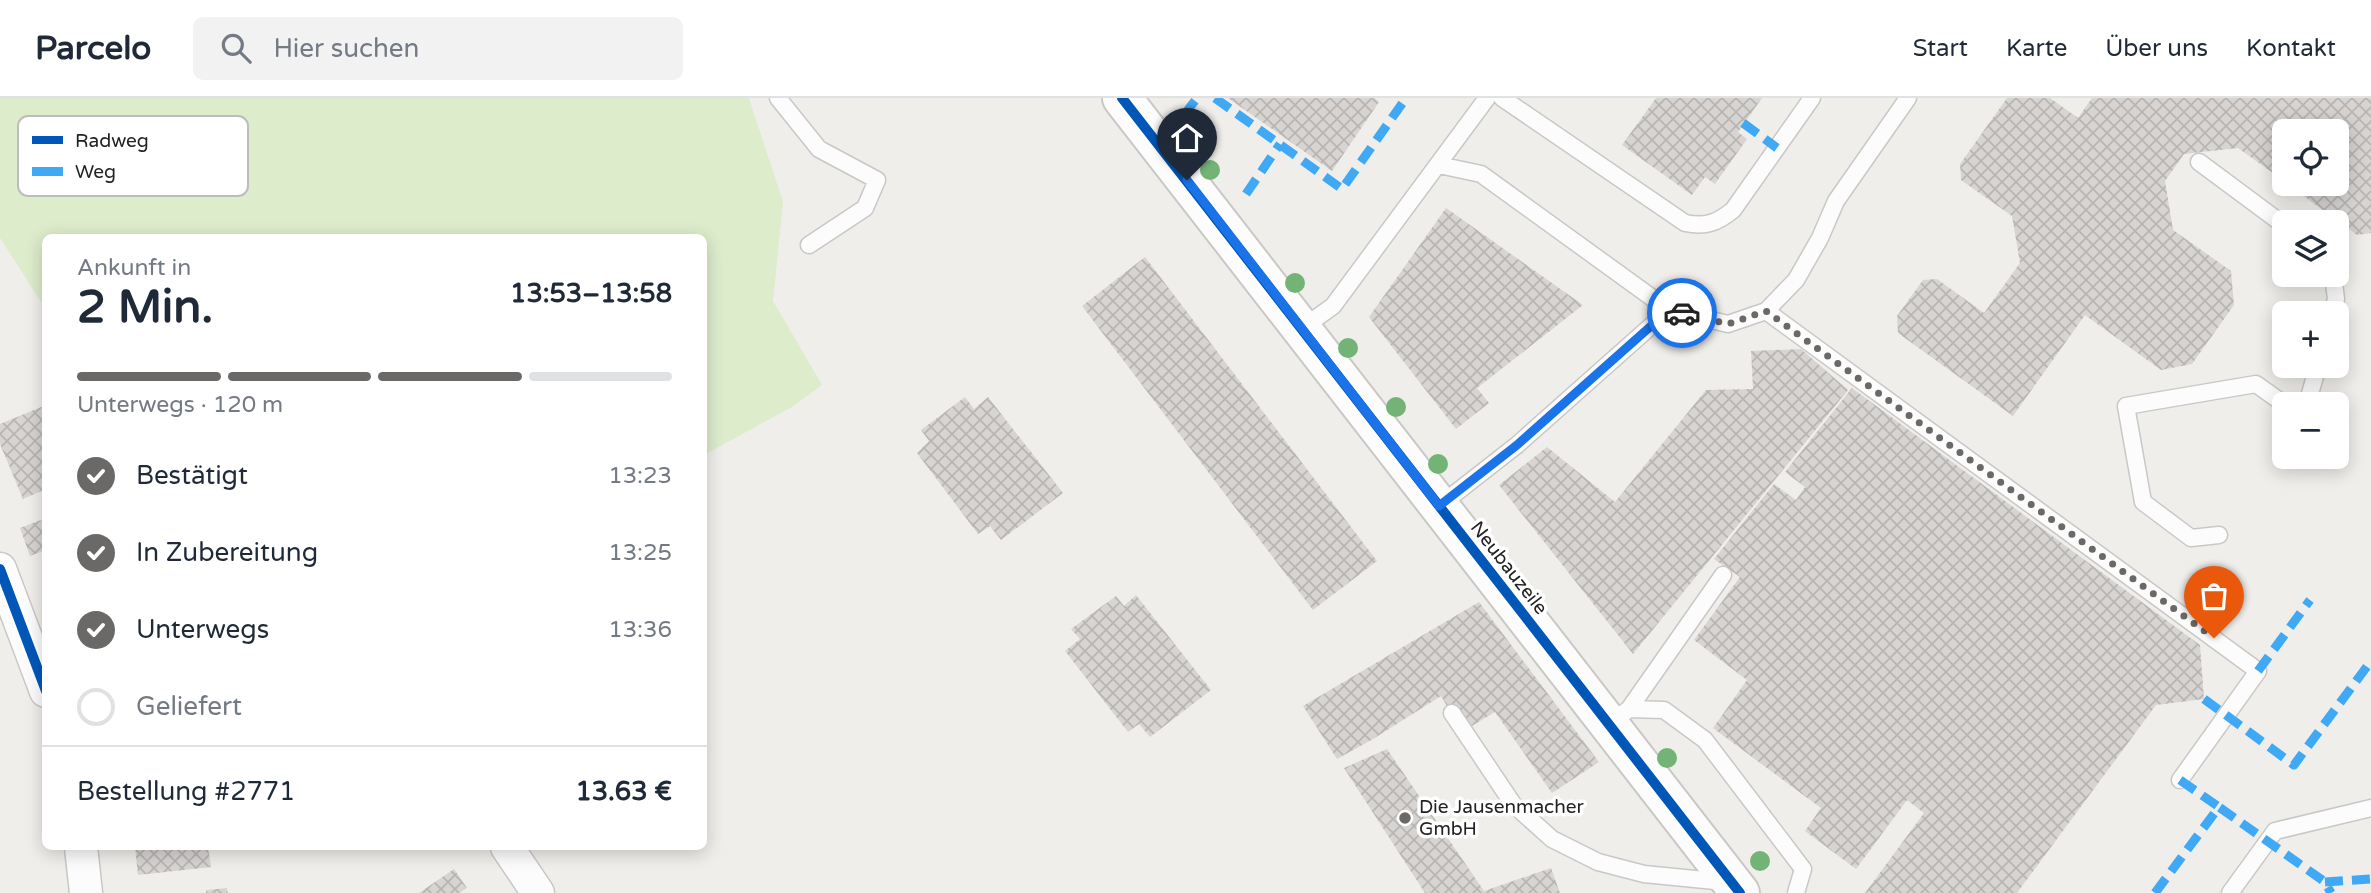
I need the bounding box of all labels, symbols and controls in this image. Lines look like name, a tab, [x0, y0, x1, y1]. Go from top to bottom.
search box	[193, 17, 683, 80]
text: Parcelo	[35, 29, 151, 68]
icon: search	[217, 29, 255, 67]
text: Hier suchen	[273, 33, 419, 64]
text: Start	[1913, 34, 1968, 63]
text: Karte	[2006, 34, 2067, 63]
text: Über uns	[2105, 34, 2208, 63]
text: Kontakt	[2246, 34, 2336, 63]
pin	[1157, 108, 1217, 180]
legend	[18, 116, 248, 196]
icon: home	[1168, 119, 1206, 157]
map controls	[2272, 119, 2349, 469]
button: locate	[2272, 119, 2349, 196]
text: Radweg	[75, 130, 149, 152]
text: Weg	[75, 161, 116, 183]
button: layers	[2272, 210, 2349, 287]
text: Ankunft in	[77, 254, 191, 282]
text: 13:53–13:58	[510, 278, 672, 309]
courier	[1647, 278, 1717, 348]
text: 2 Min.	[77, 280, 213, 335]
icon: car	[1663, 294, 1701, 332]
button: +	[2272, 301, 2349, 378]
text: Unterwegs · 120 m	[77, 391, 283, 419]
button: −	[2272, 392, 2349, 469]
icon: check	[77, 457, 115, 495]
text: Bestätigt	[136, 460, 248, 491]
text: 13:23	[608, 462, 672, 490]
street label: Neubauzeile	[1466, 517, 1552, 619]
icon: check	[77, 534, 115, 572]
text: In Zubereitung	[136, 537, 318, 568]
text: 13:25	[608, 539, 672, 567]
pin	[2184, 566, 2244, 638]
icon: bag	[2195, 577, 2233, 615]
icon: check	[77, 611, 115, 649]
text: Unterwegs	[136, 614, 269, 645]
text: 13:36	[608, 616, 672, 644]
text: Geliefert	[136, 691, 242, 722]
text: Bestellung #2771	[77, 776, 295, 807]
text: 13.63 €	[575, 776, 672, 807]
place label: Die Jausenmacher GmbH	[1419, 796, 1585, 840]
marker: Die Jausenmacher GmbH	[1397, 810, 1413, 826]

